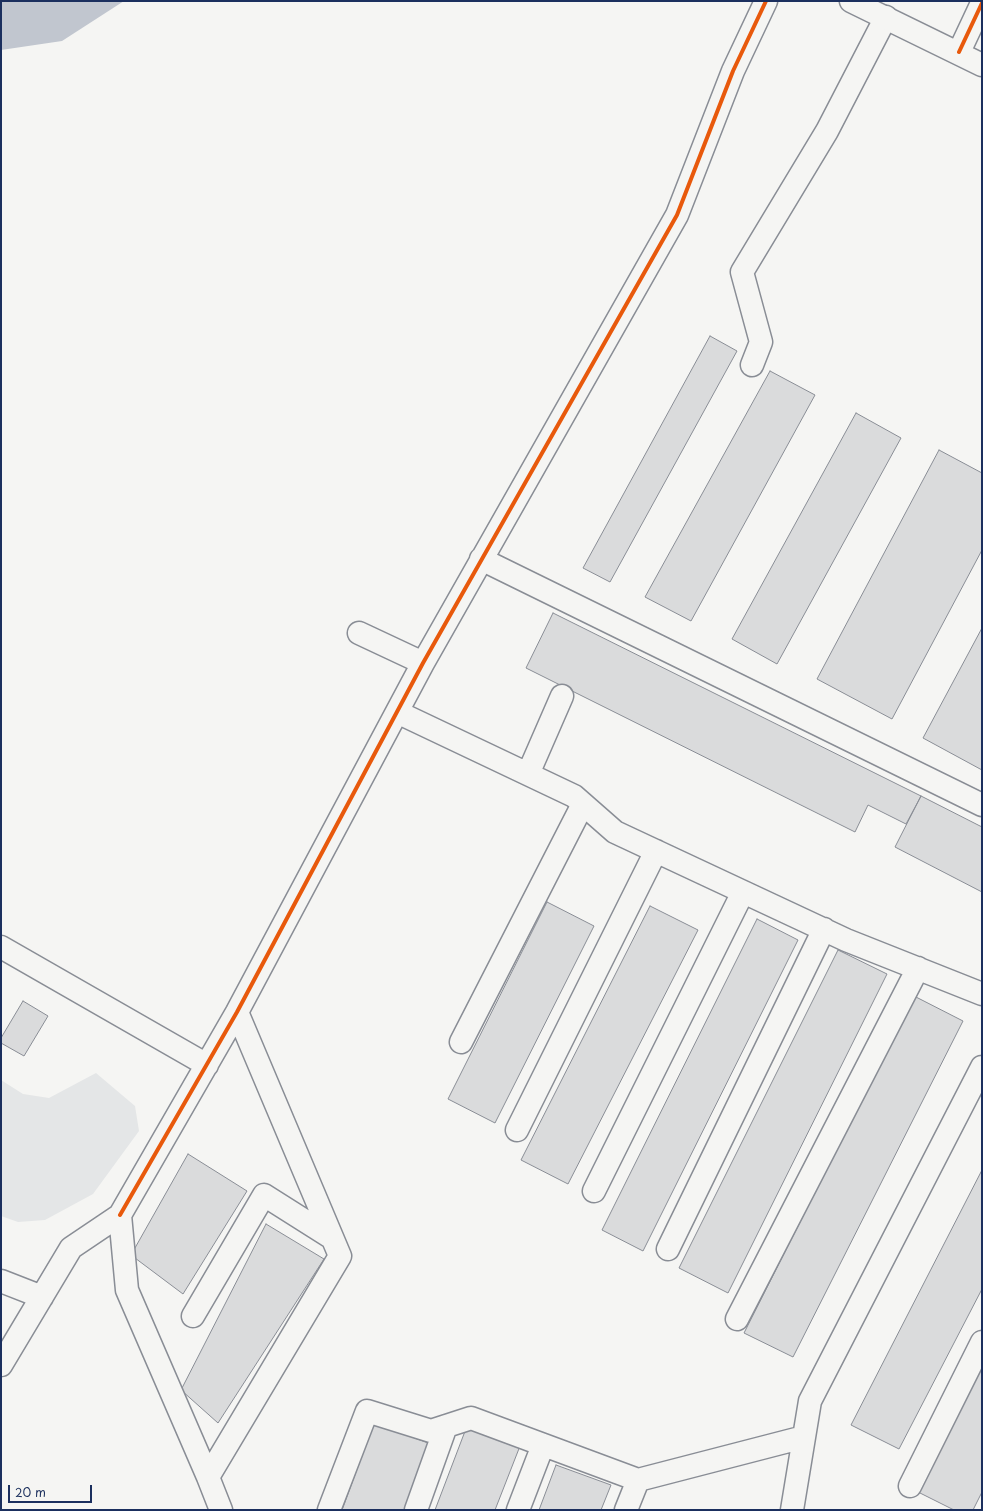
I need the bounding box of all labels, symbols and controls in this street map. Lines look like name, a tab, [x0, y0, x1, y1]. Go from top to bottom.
scale bar	[10, 1477, 94, 1503]
text: 20 m	[15, 1483, 46, 1501]

